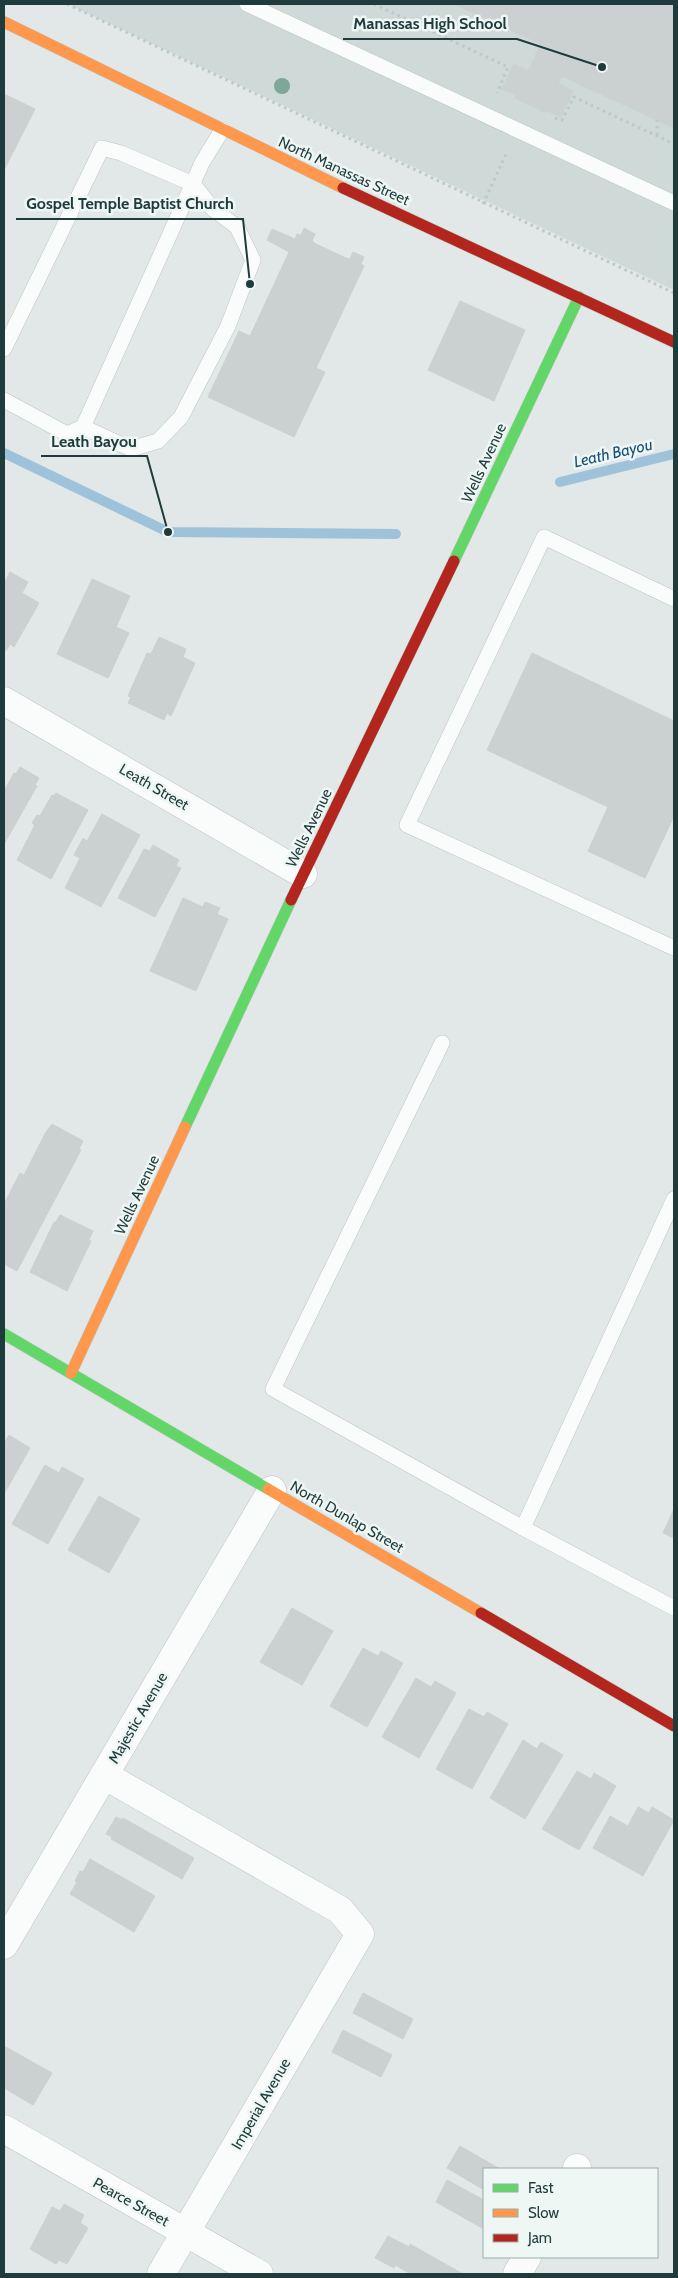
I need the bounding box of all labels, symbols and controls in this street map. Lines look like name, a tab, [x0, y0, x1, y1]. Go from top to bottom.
callout: Manassas High School	[343, 8, 517, 39]
text: Manassas High School	[353, 14, 507, 33]
street label: North Manassas Street	[276, 133, 412, 209]
callout: Gospel Temple Baptist Church	[16, 188, 243, 219]
text: Gospel Temple Baptist Church	[26, 194, 234, 213]
street label: Wells Avenue	[458, 420, 510, 506]
callout: Leath Bayou	[41, 425, 147, 456]
text: Leath Bayou	[51, 432, 137, 451]
water label: Leath Bayou	[572, 435, 654, 471]
street label: Leath Street	[116, 760, 192, 814]
street label: Wells Avenue	[282, 785, 336, 870]
street label: Wells Avenue	[111, 1152, 163, 1238]
street label: North Dunlap Street	[287, 1477, 407, 1557]
street label: Majestic Avenue	[105, 1669, 172, 1767]
street label: Imperial Avenue	[228, 2055, 295, 2153]
legend	[483, 2168, 658, 2258]
street label: Pearce Street	[90, 2174, 172, 2230]
text: Fast	[528, 2179, 553, 2197]
text: Slow	[528, 2204, 559, 2222]
text: Jam	[527, 2229, 552, 2247]

